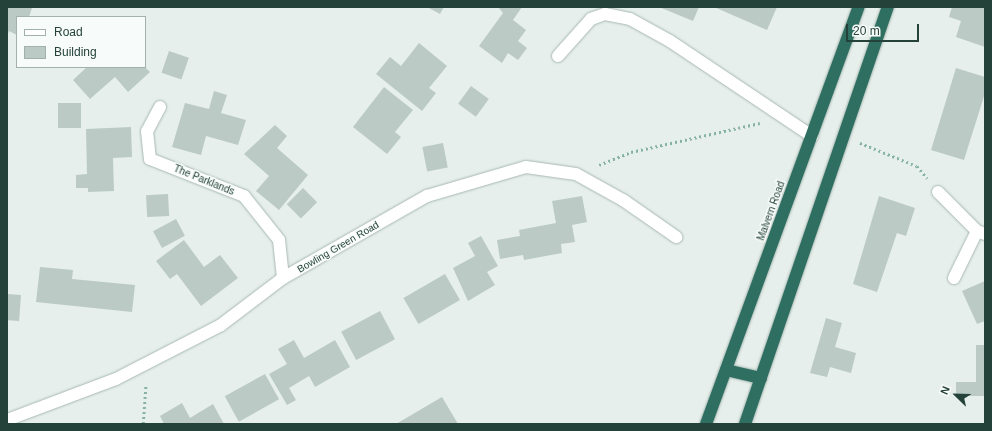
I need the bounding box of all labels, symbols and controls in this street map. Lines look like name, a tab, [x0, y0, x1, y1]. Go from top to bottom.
legend	[16, 16, 146, 68]
scale bar	[848, 16, 921, 42]
text: 20 m	[853, 24, 880, 38]
text: Road	[54, 25, 83, 39]
text: Building	[54, 45, 97, 59]
street label: The Parklands	[172, 162, 236, 198]
street label: Malvern Road	[755, 180, 787, 242]
street label: Bowling Green Road	[295, 219, 381, 275]
north arrow	[936, 375, 976, 415]
text: N	[938, 384, 952, 396]

